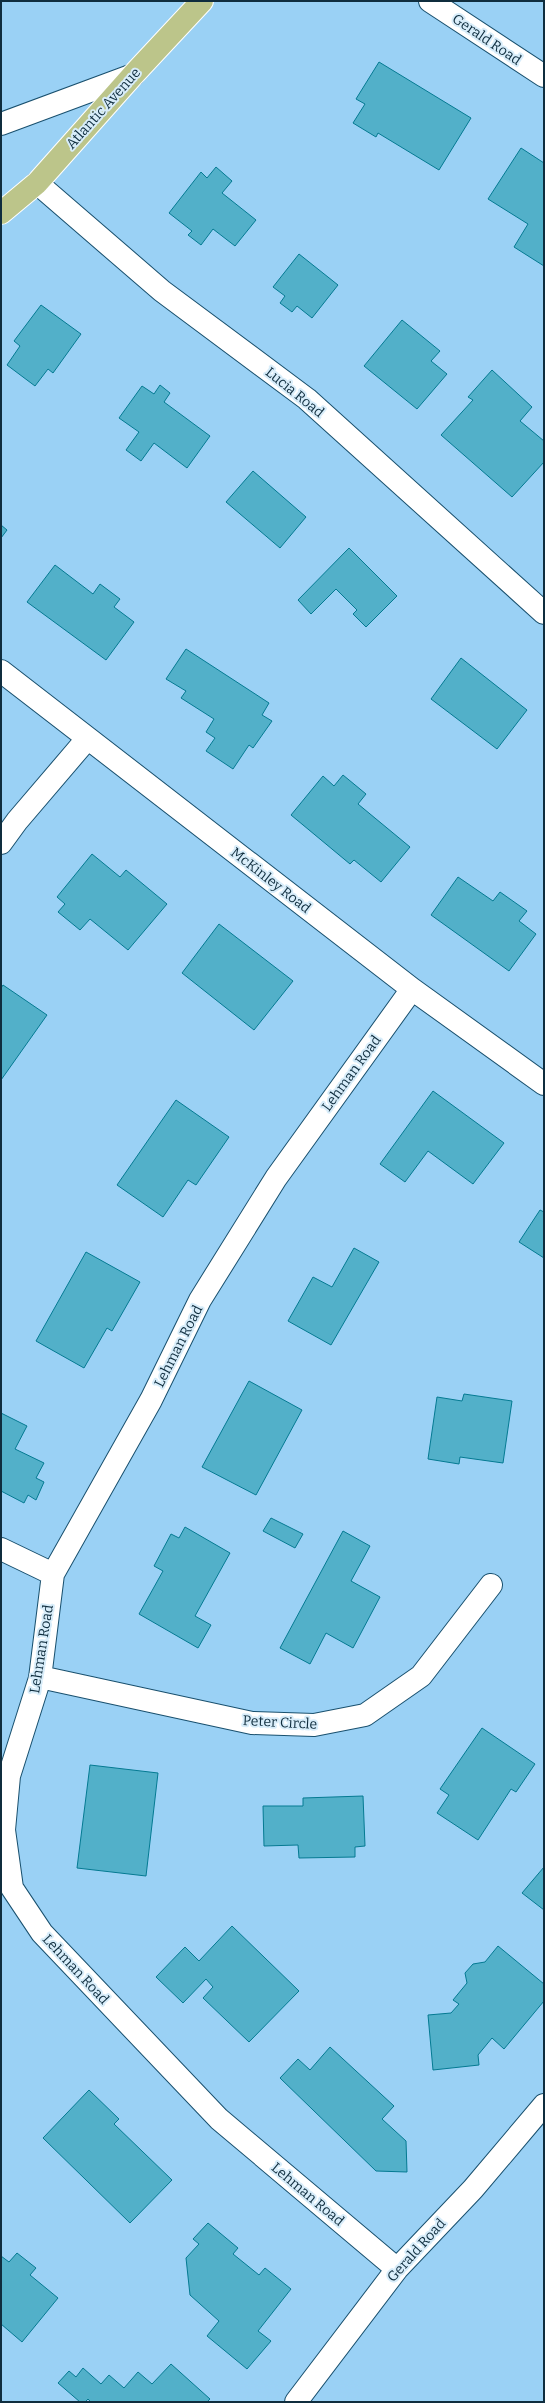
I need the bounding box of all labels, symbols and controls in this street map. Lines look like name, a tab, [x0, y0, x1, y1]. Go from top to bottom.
street label: Gerald Road	[449, 10, 524, 69]
street label: Atlantic Avenue	[63, 64, 144, 152]
street label: Lucia Road	[262, 364, 327, 421]
street label: McKinley Road	[227, 844, 314, 917]
street label: Lehman Road	[318, 1032, 385, 1115]
street label: Lehman Road	[151, 1302, 206, 1390]
street label: Lehman Road	[26, 1604, 57, 1695]
street label: Peter Circle	[242, 1712, 318, 1733]
street label: Lehman Road	[39, 1931, 112, 2008]
street label: Lehman Road	[268, 2159, 347, 2230]
street label: Gerald Road	[383, 2215, 449, 2286]

